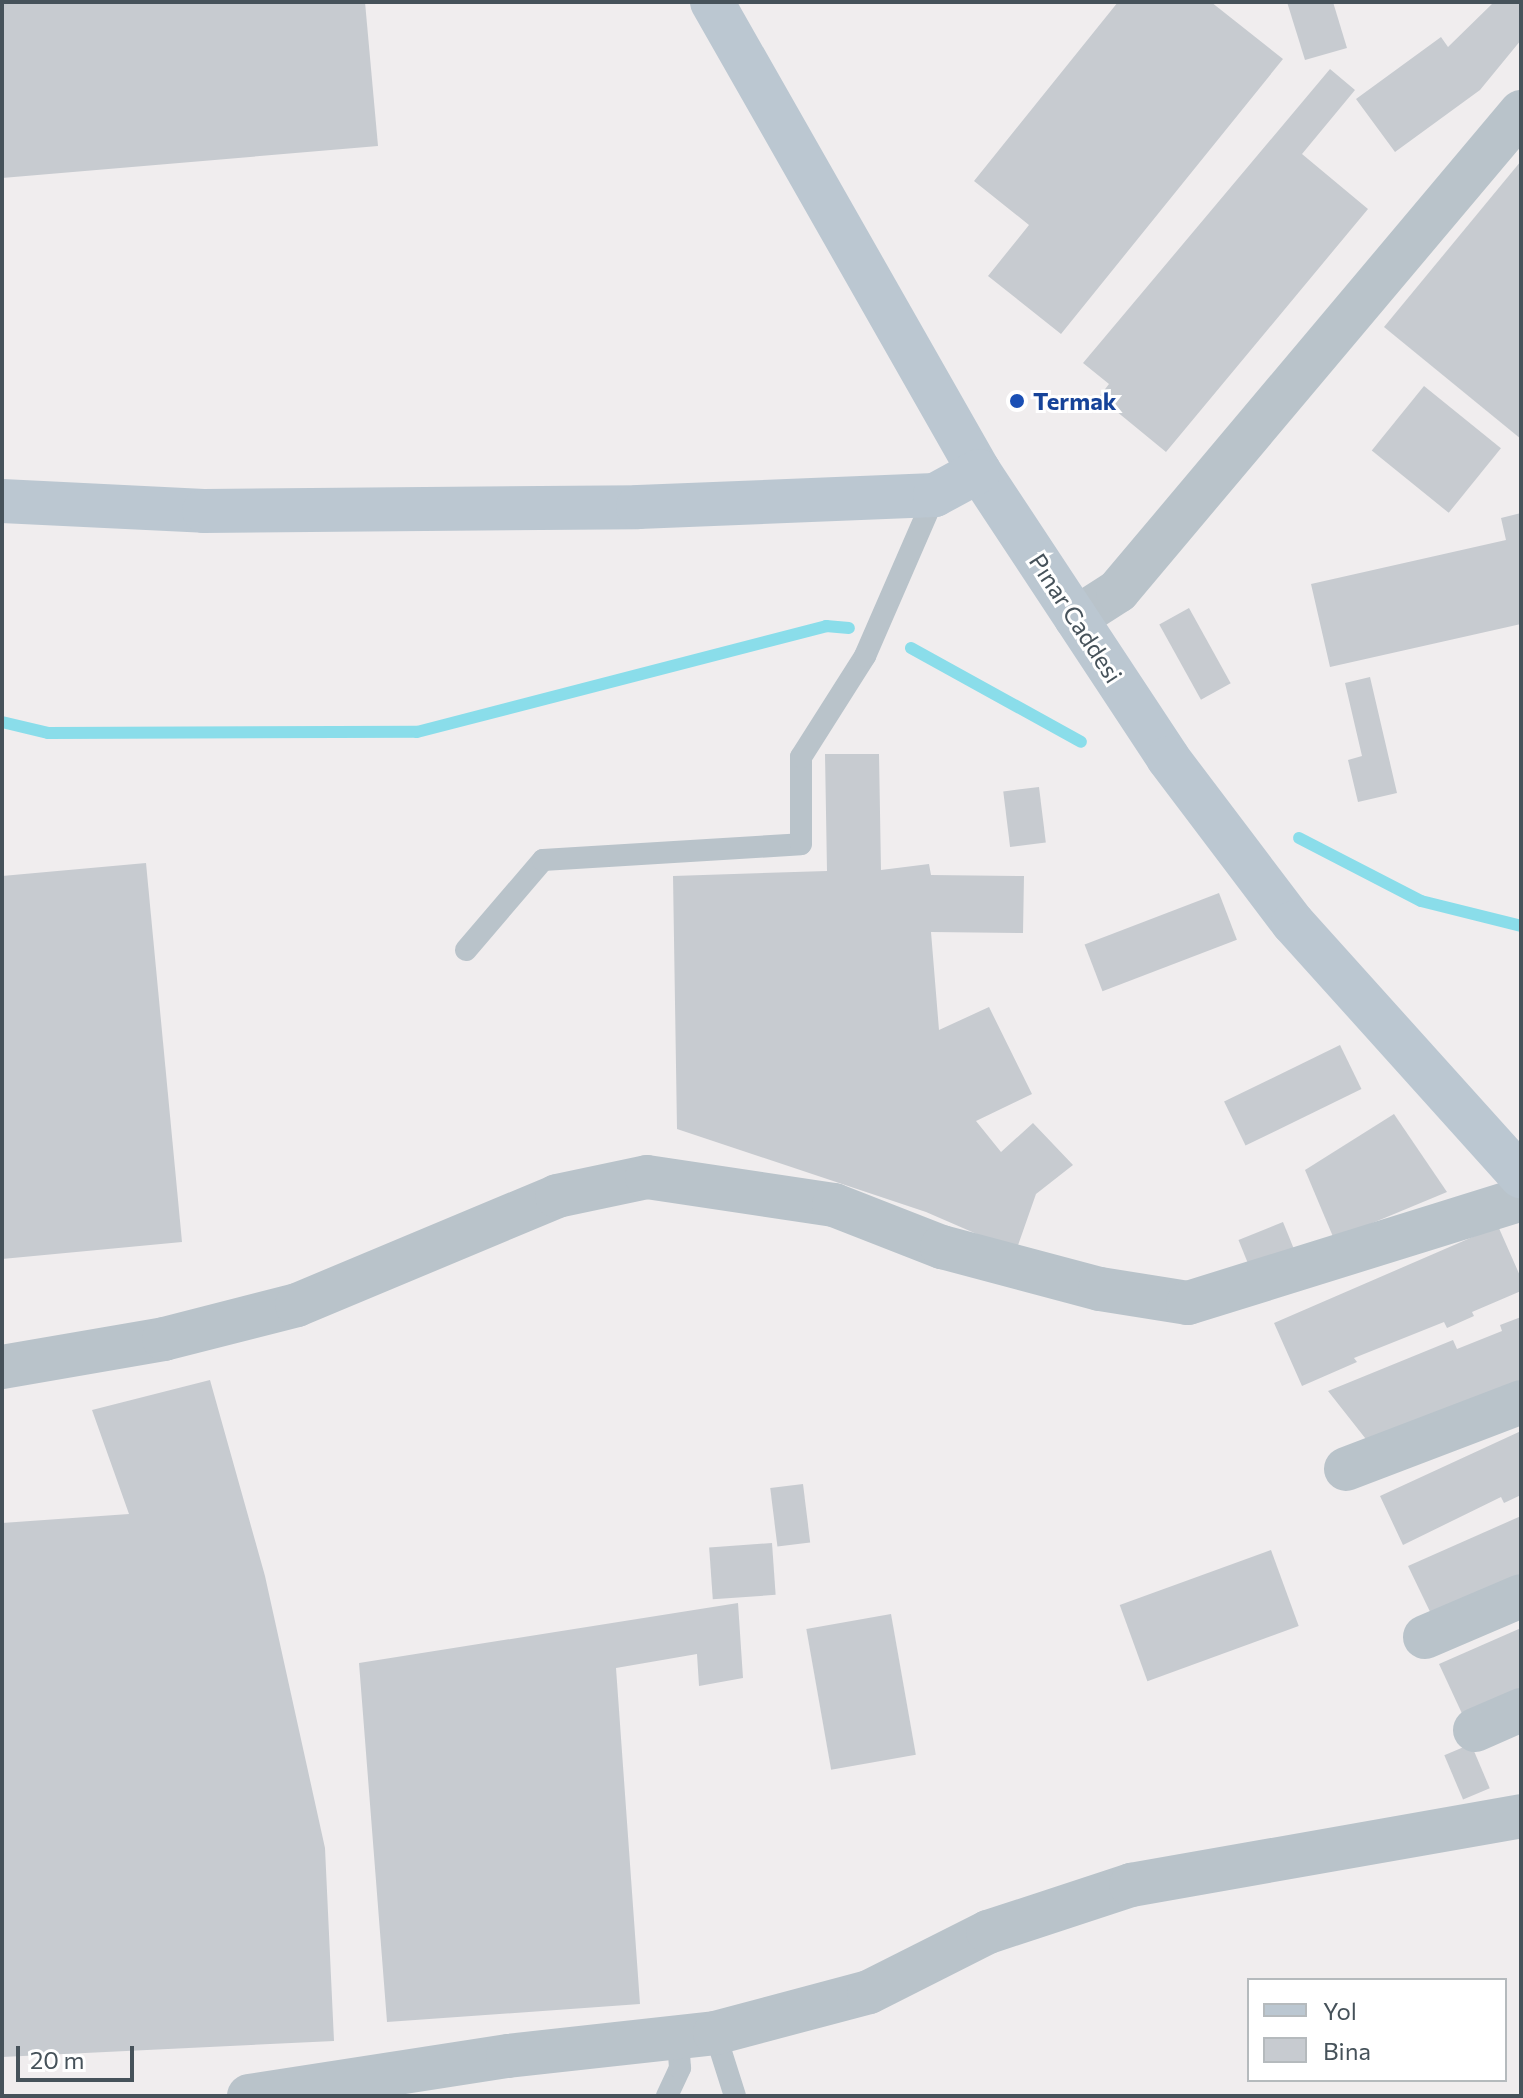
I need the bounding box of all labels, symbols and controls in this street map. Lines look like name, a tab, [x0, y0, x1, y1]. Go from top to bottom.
place label: Termak	[1033, 387, 1117, 415]
marker: Termak	[1008, 392, 1026, 410]
street label: Pınar Caddesi	[1024, 548, 1128, 688]
legend	[1247, 1978, 1507, 2082]
text: Yol	[1323, 1996, 1357, 2025]
scale bar	[20, 2030, 138, 2080]
text: Bina	[1323, 2036, 1371, 2065]
text: 20 m	[30, 2045, 84, 2074]

